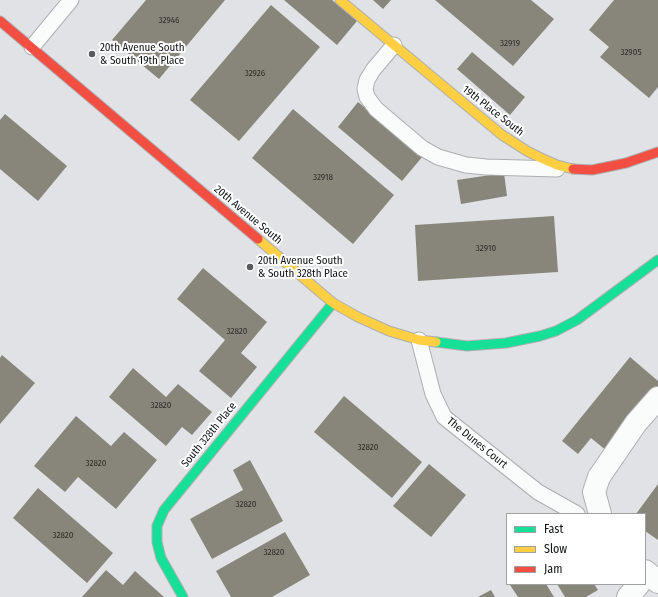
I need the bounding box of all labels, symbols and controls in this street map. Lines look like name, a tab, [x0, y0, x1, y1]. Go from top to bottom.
house number: 32946	[158, 15, 180, 25]
house number: 32919	[500, 38, 520, 48]
place label: 20th Avenue South & South 19th Place	[100, 41, 185, 67]
house number: 32905	[620, 47, 642, 57]
marker: 20th Avenue South & South 19th Place	[87, 49, 97, 59]
house number: 32926	[245, 68, 265, 78]
street label: 19th Place South	[460, 83, 526, 139]
house number: 32918	[313, 172, 333, 182]
street label: 20th Avenue South	[211, 183, 285, 247]
house number: 32910	[476, 243, 496, 253]
place label: 20th Avenue South & South 328th Place	[258, 254, 348, 280]
marker: 20th Avenue South & South 328th Place	[245, 262, 255, 272]
house number: 32820	[226, 326, 248, 336]
house number: 32820	[150, 400, 172, 410]
street label: South 328th Place	[179, 400, 239, 470]
street label: The Dunes Court	[444, 415, 510, 471]
house number: 32820	[357, 442, 379, 452]
house number: 32820	[85, 458, 107, 468]
house number: 32820	[235, 499, 257, 509]
legend	[506, 513, 646, 585]
text: Fast	[544, 522, 563, 536]
house number: 32820	[52, 530, 74, 540]
text: Slow	[544, 542, 567, 556]
house number: 32820	[263, 547, 285, 557]
text: Jam	[544, 562, 562, 576]

